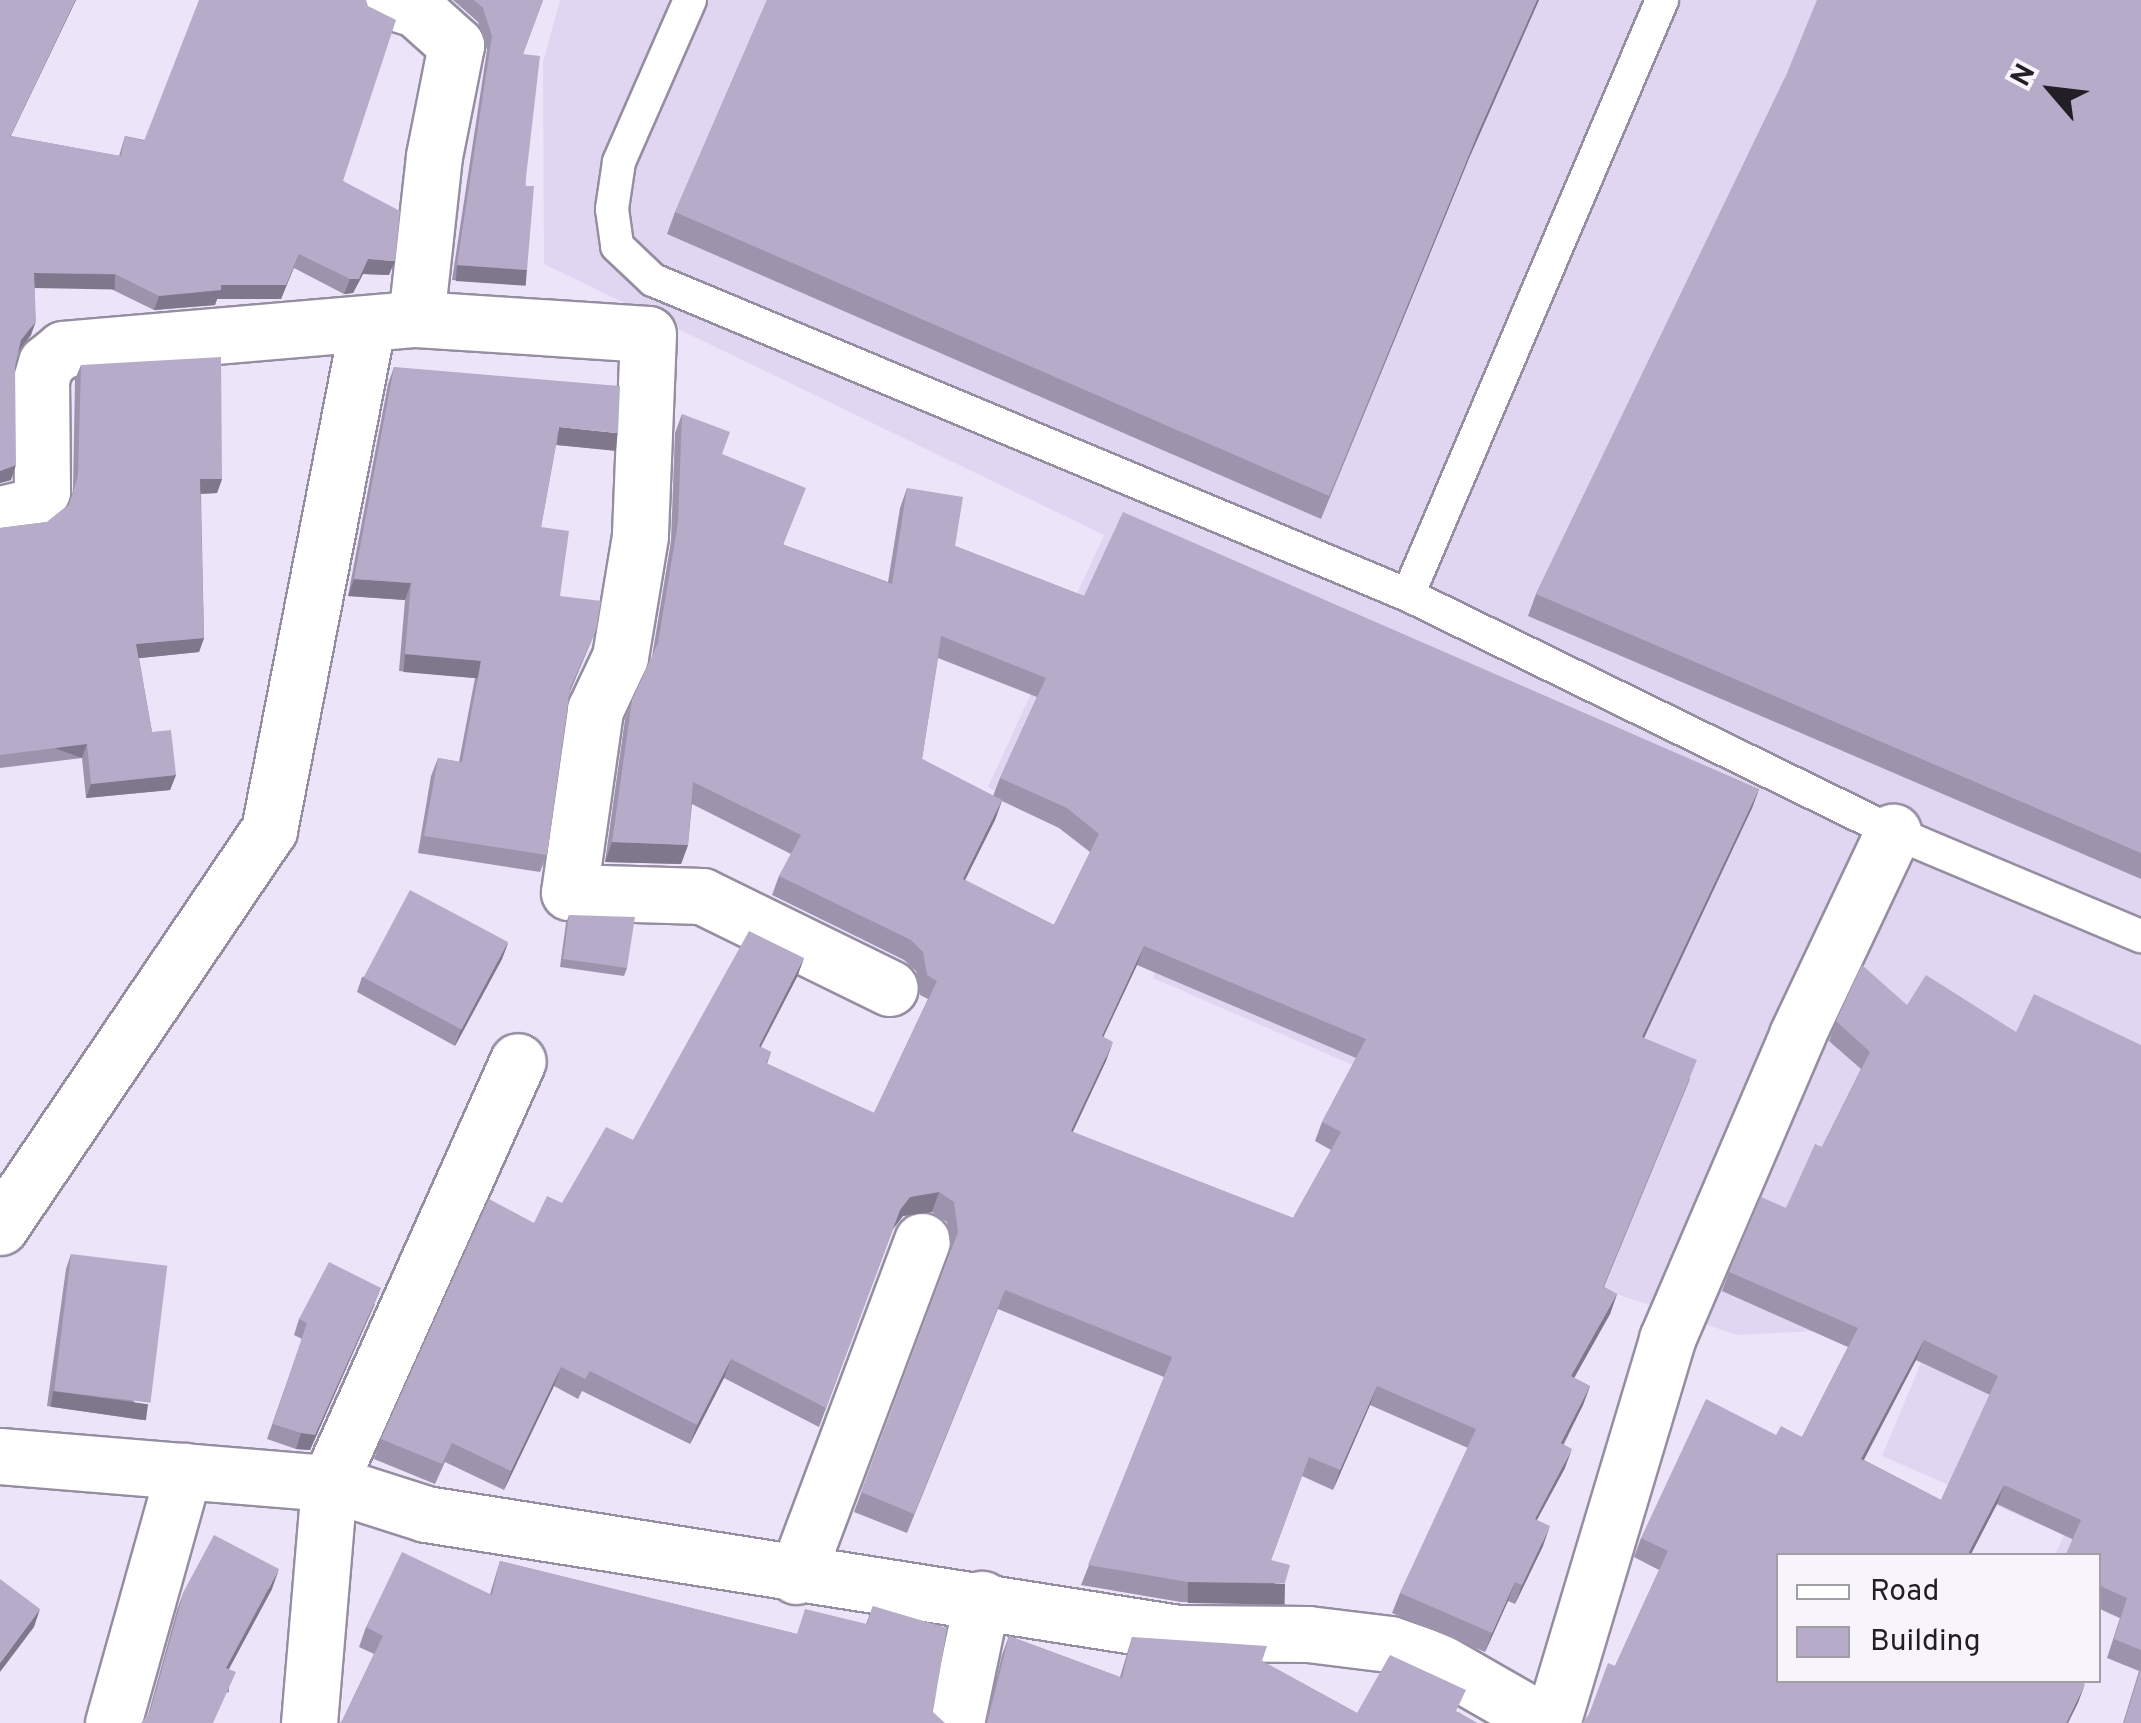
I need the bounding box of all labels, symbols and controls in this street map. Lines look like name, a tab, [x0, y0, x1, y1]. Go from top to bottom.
north arrow	[2001, 40, 2101, 140]
text: N	[2004, 59, 2045, 93]
legend	[1776, 1553, 2101, 1683]
text: Road	[1870, 1574, 1939, 1611]
text: Building	[1870, 1624, 1981, 1661]

